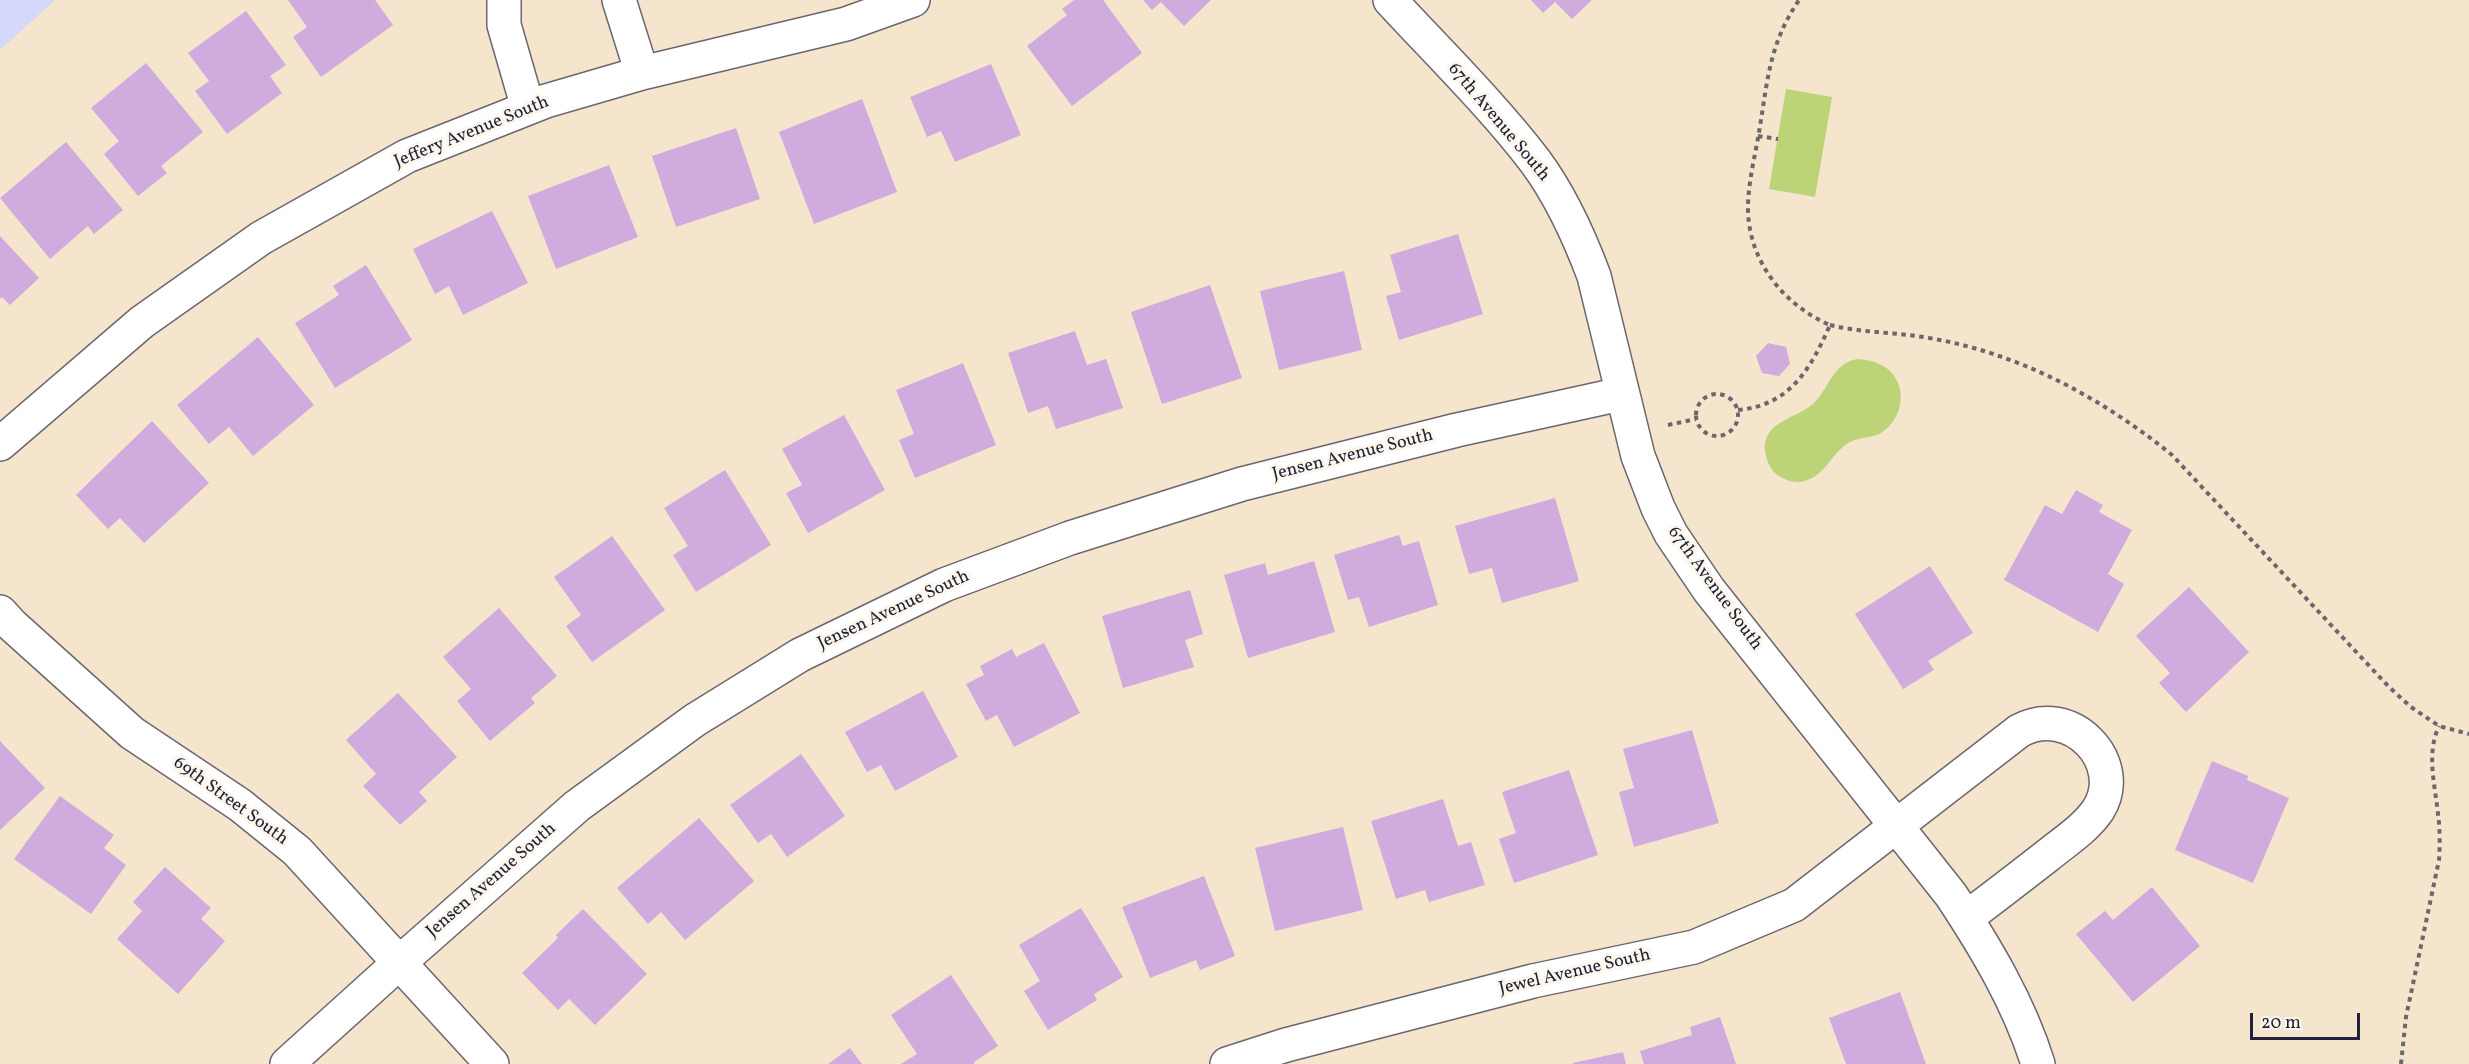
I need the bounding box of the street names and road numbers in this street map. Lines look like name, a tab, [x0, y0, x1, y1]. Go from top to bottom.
street label: 67th Avenue South	[1442, 59, 1554, 187]
street label: Jeffery Avenue South	[391, 92, 553, 174]
street label: Jensen Avenue South	[1270, 426, 1436, 486]
street label: 67th Avenue South	[1662, 523, 1766, 655]
street label: Jensen Avenue South	[815, 566, 973, 656]
street label: 69th Street South	[168, 753, 292, 851]
street label: Jensen Avenue South	[423, 819, 561, 943]
street label: Jewel Avenue South	[1497, 945, 1653, 1001]

